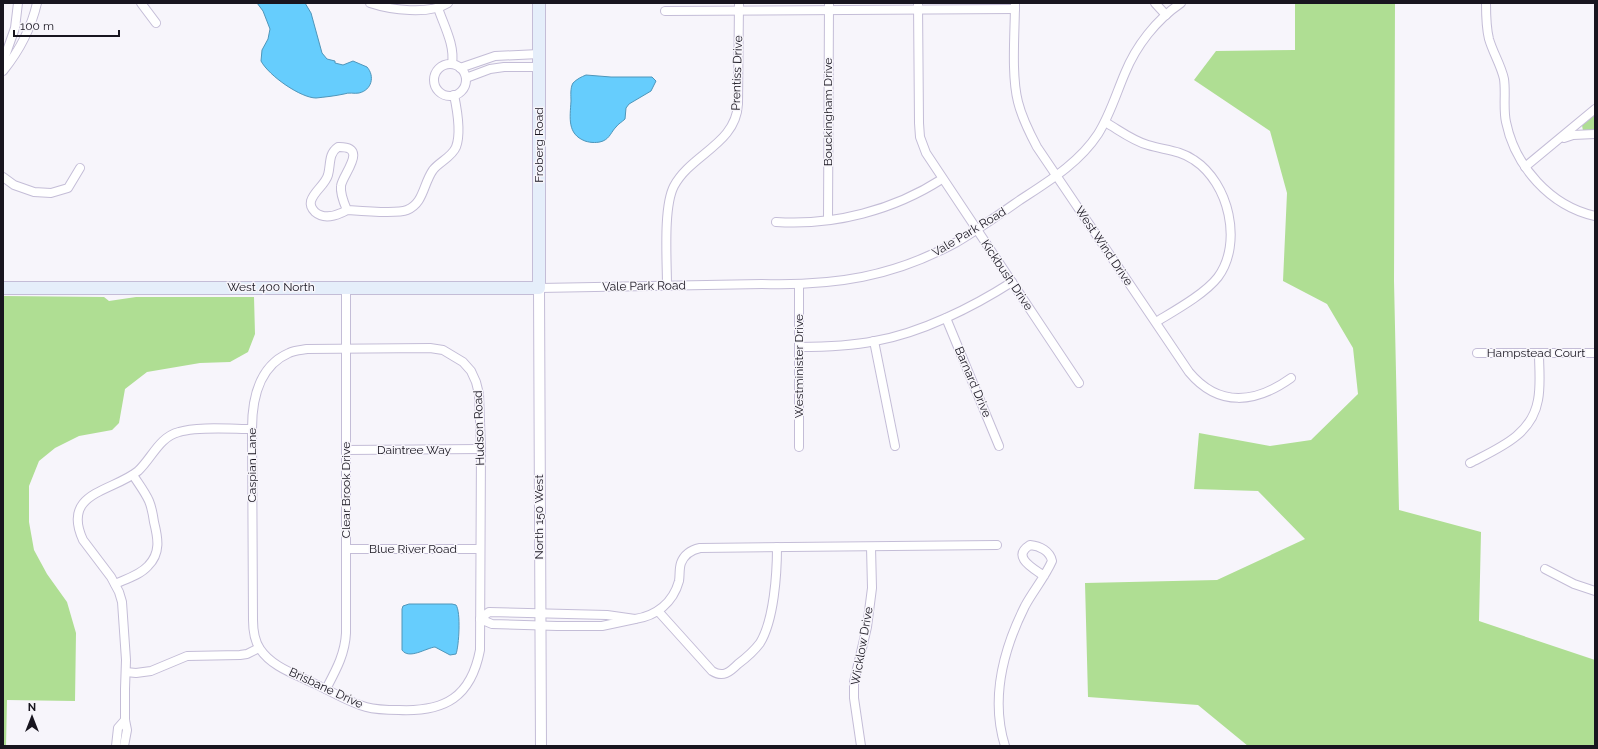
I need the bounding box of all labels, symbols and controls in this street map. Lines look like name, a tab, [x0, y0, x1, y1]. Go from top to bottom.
scale bar	[14, 12, 119, 38]
text: 100 m	[20, 19, 54, 33]
street label: Prentiss Drive	[729, 35, 745, 111]
street label: Bouckingham Drive	[821, 58, 835, 166]
street label: Froberg Road	[532, 107, 546, 183]
street label: Vale Park Road	[929, 204, 1009, 260]
street label: West Wind Drive	[1072, 204, 1136, 288]
street label: Kickbush Drive	[978, 237, 1036, 313]
street label: Vale Park Road	[602, 278, 686, 294]
street label: West 400 North	[227, 280, 315, 294]
street label: Westminister Drive	[792, 314, 806, 418]
street label: Barnard Drive	[952, 345, 994, 419]
street label: Hampstead Court	[1487, 346, 1585, 360]
street label: Hudson Road	[471, 390, 487, 466]
street label: Caspian Lane	[245, 428, 259, 502]
street label: Clear Brook Drive	[339, 442, 353, 538]
street label: Daintree Way	[377, 443, 452, 457]
street label: North 150 West	[532, 475, 546, 559]
street label: Blue River Road	[369, 542, 457, 556]
street label: Wicklow Drive	[848, 606, 876, 686]
street label: Brisbane Drive	[287, 665, 365, 711]
north arrow	[12, 697, 52, 737]
text: N	[28, 701, 36, 714]

